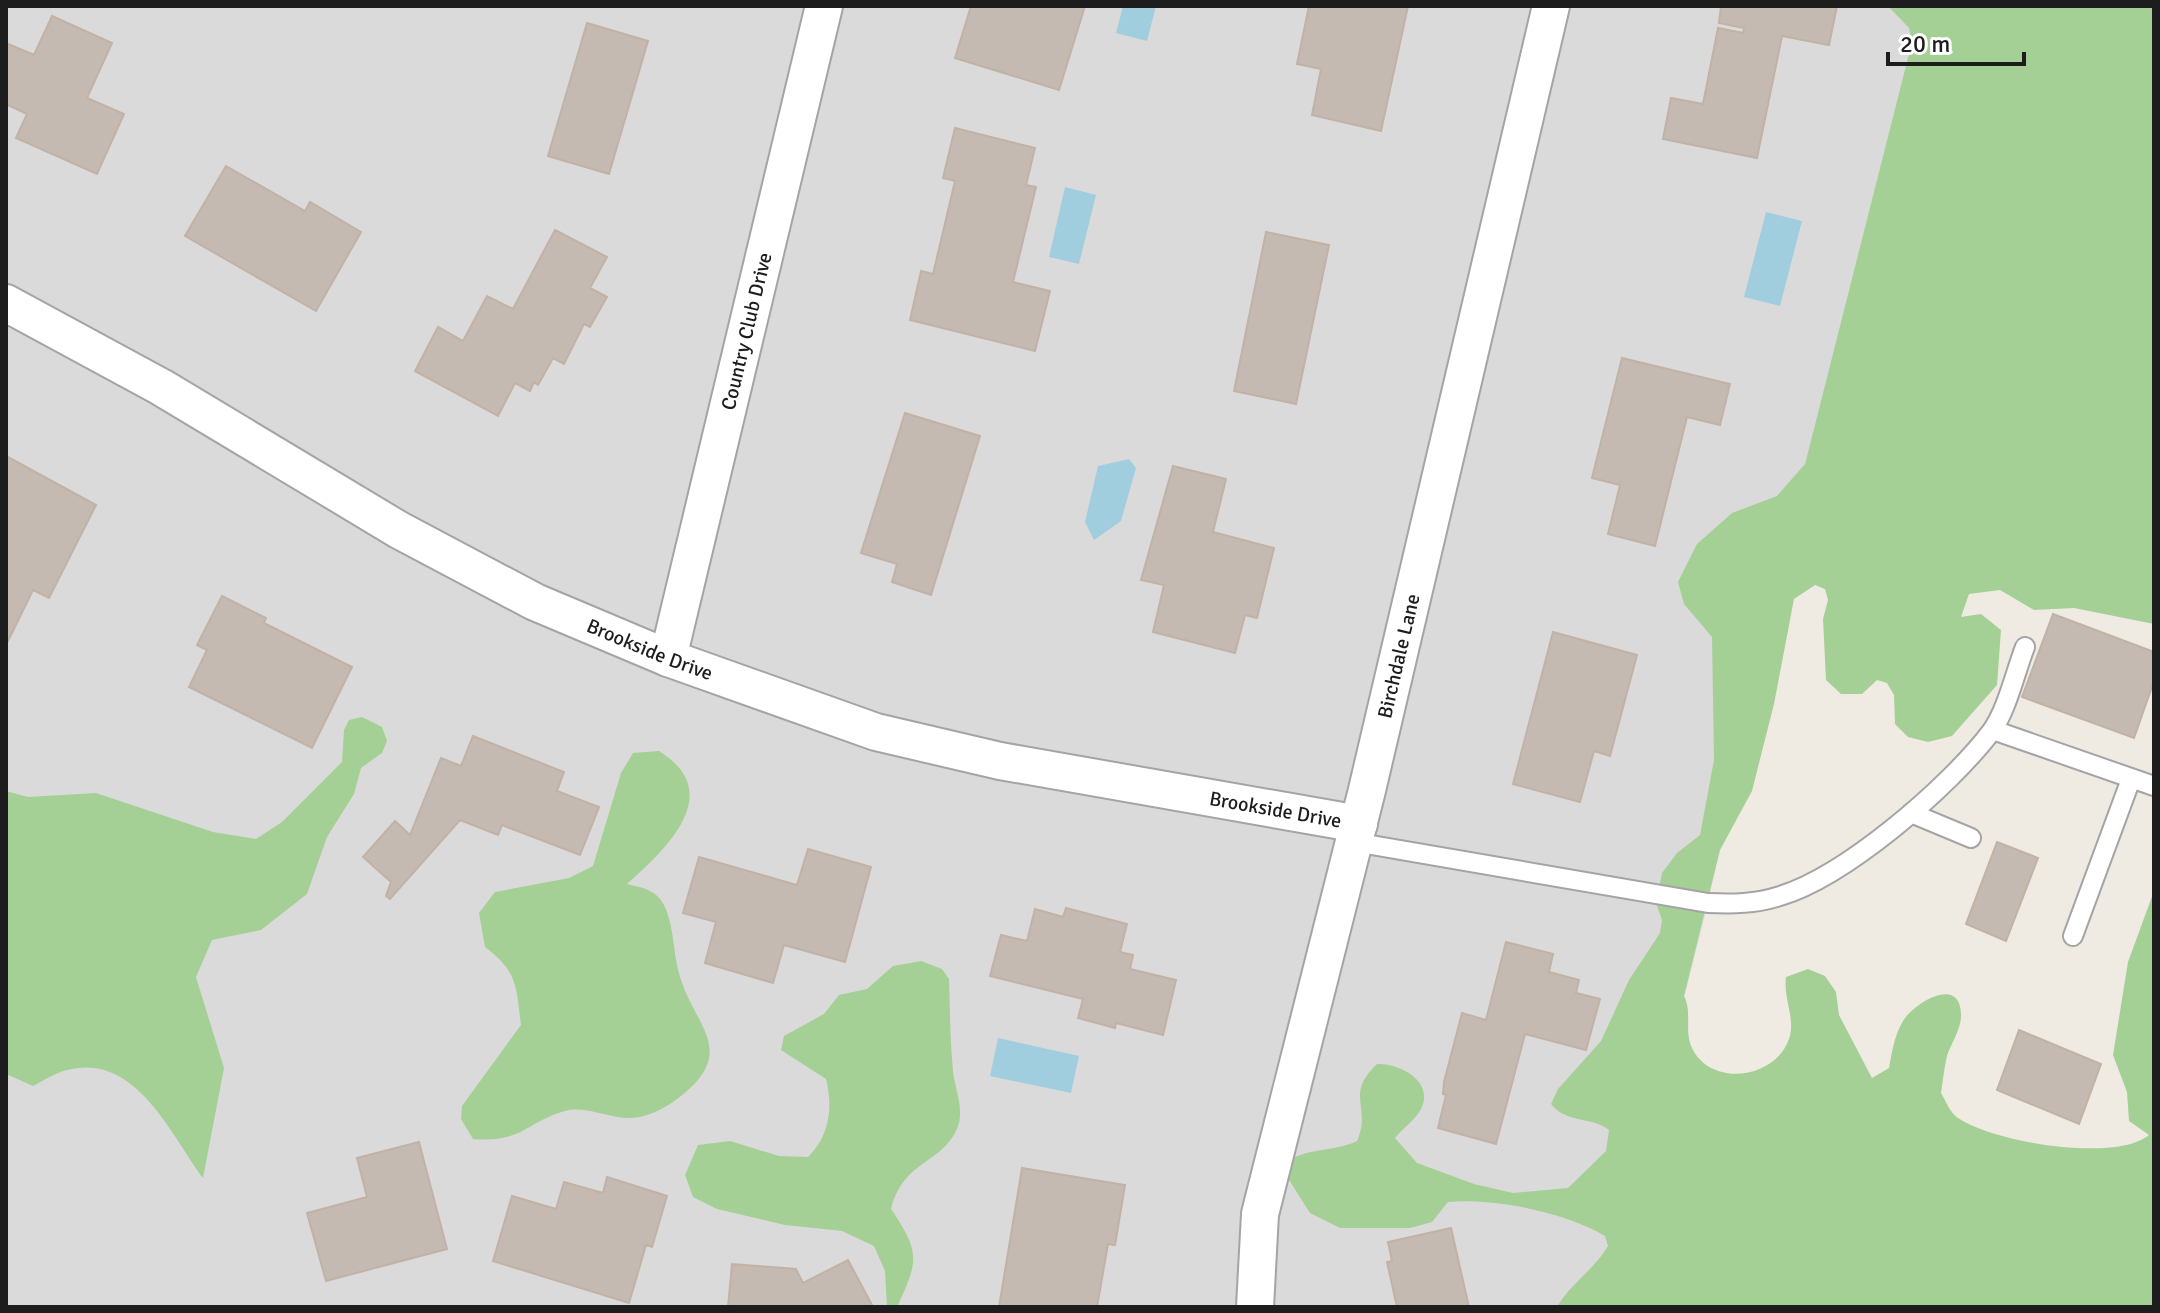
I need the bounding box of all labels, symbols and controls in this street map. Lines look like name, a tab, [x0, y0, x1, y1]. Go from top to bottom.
scale bar	[1888, 16, 2024, 66]
text: 20 m	[1900, 29, 1950, 59]
street label: Country Club Drive	[716, 250, 778, 413]
street label: Birchdale Lane	[1372, 591, 1426, 721]
street label: Brookside Drive	[583, 613, 716, 686]
street label: Brookside Drive	[1207, 786, 1343, 834]

